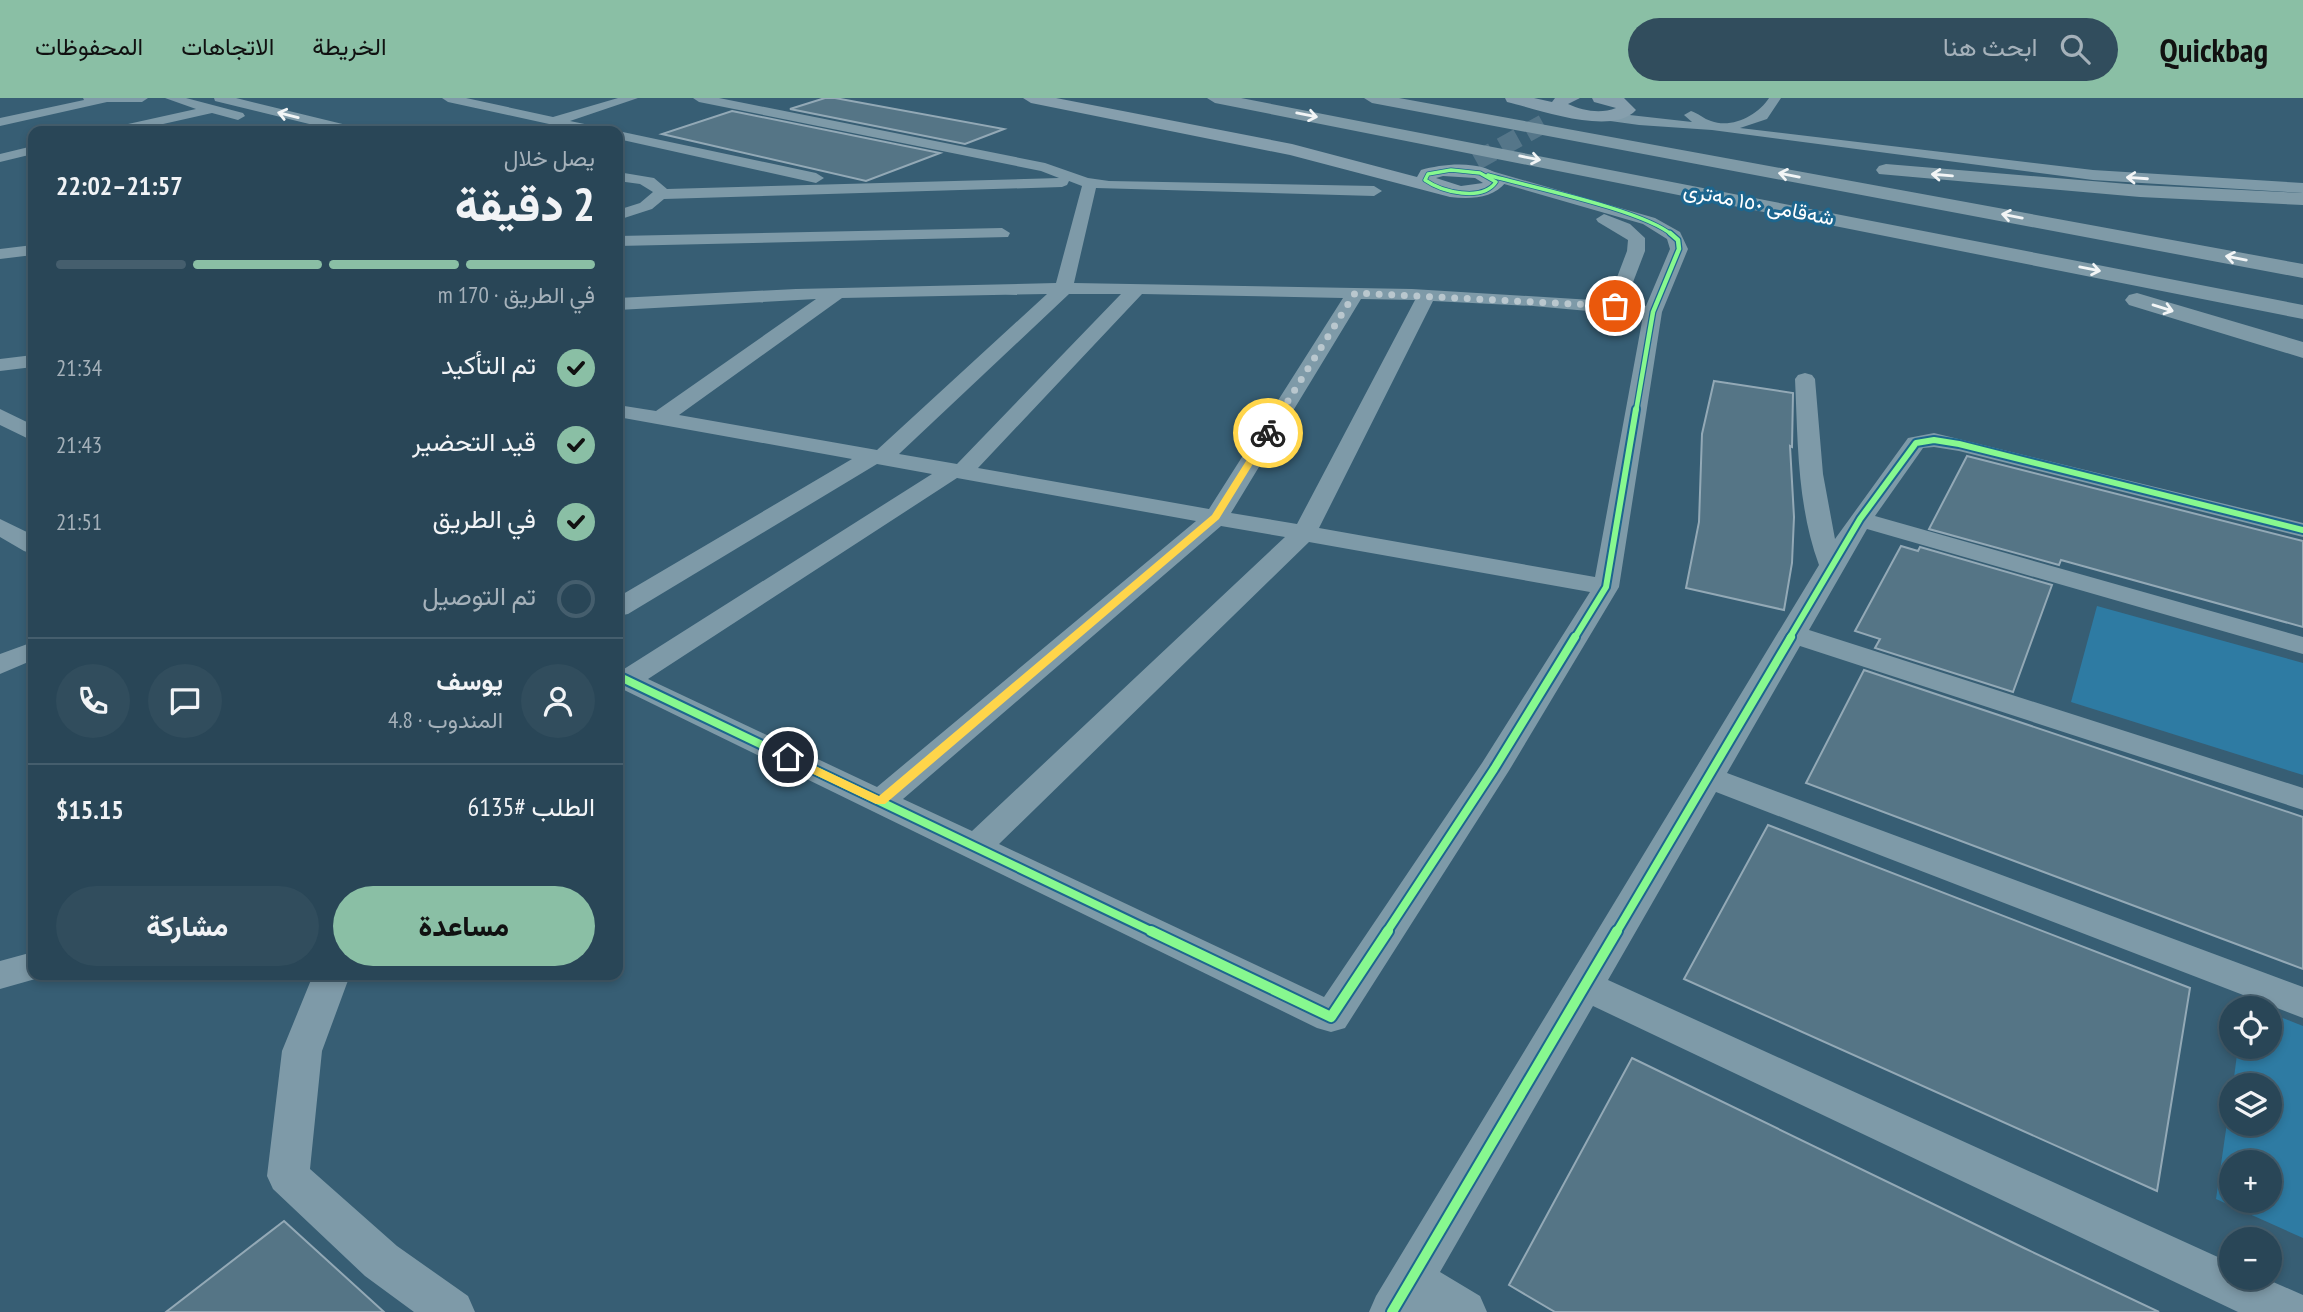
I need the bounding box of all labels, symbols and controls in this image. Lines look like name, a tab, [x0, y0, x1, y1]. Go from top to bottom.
search box	[1628, 18, 2118, 81]
text: Quickbag	[2160, 28, 2268, 71]
text: ابحث هنا	[1943, 30, 2038, 63]
icon: search	[2056, 30, 2094, 68]
text: المحفوظات	[35, 31, 143, 62]
text: الاتجاهات	[181, 31, 274, 62]
text: الخريطة	[312, 31, 387, 62]
one-way arrow	[277, 108, 300, 121]
one-way arrow	[1295, 109, 1317, 123]
text: يصل خلال	[504, 143, 595, 172]
one-way arrow	[1518, 152, 1541, 166]
one-way arrow	[1778, 167, 1801, 181]
text: 21:57–22:02	[56, 169, 183, 202]
one-way arrow	[1931, 169, 1953, 182]
one-way arrow	[2126, 171, 2149, 184]
text: 2 دقيقة	[455, 174, 595, 234]
street label: شەقامی ١٥٠ مەتری	[1681, 176, 1837, 231]
one-way arrow	[2001, 209, 2024, 222]
one-way arrow	[2225, 251, 2248, 264]
one-way arrow	[2078, 263, 2101, 276]
pin	[1585, 276, 1645, 336]
text: في الطريق · 170 m	[438, 280, 595, 309]
icon: bag	[1596, 287, 1634, 325]
one-way arrow	[2152, 303, 2174, 316]
text: تم التأكيد	[441, 348, 536, 381]
icon: check	[557, 349, 595, 387]
text: 21:34	[56, 353, 102, 382]
courier	[1233, 398, 1303, 468]
icon: bike	[1249, 414, 1287, 452]
text: قيد التحضير	[412, 425, 536, 458]
icon: check	[557, 426, 595, 464]
text: 21:43	[56, 430, 102, 459]
text: في الطريق	[432, 502, 536, 535]
icon: check	[557, 503, 595, 541]
text: 21:51	[56, 507, 102, 536]
text: تم التوصيل	[422, 579, 536, 612]
button: phone	[56, 664, 130, 738]
button: chat	[148, 664, 222, 738]
text: يوسف	[436, 664, 503, 697]
button: person	[521, 664, 595, 738]
text: المندوب · 4.8	[388, 705, 503, 734]
pin	[758, 727, 818, 787]
icon: home	[769, 738, 807, 776]
text: الطلب #6135	[467, 790, 595, 823]
text: $15.15	[56, 793, 124, 826]
button: مشاركة	[56, 886, 319, 966]
button: مساعدة	[333, 886, 595, 966]
map controls	[2219, 996, 2282, 1290]
button: locate	[2219, 996, 2282, 1059]
button: layers	[2219, 1073, 2282, 1136]
button: +	[2219, 1150, 2282, 1213]
button: −	[2219, 1227, 2282, 1290]

